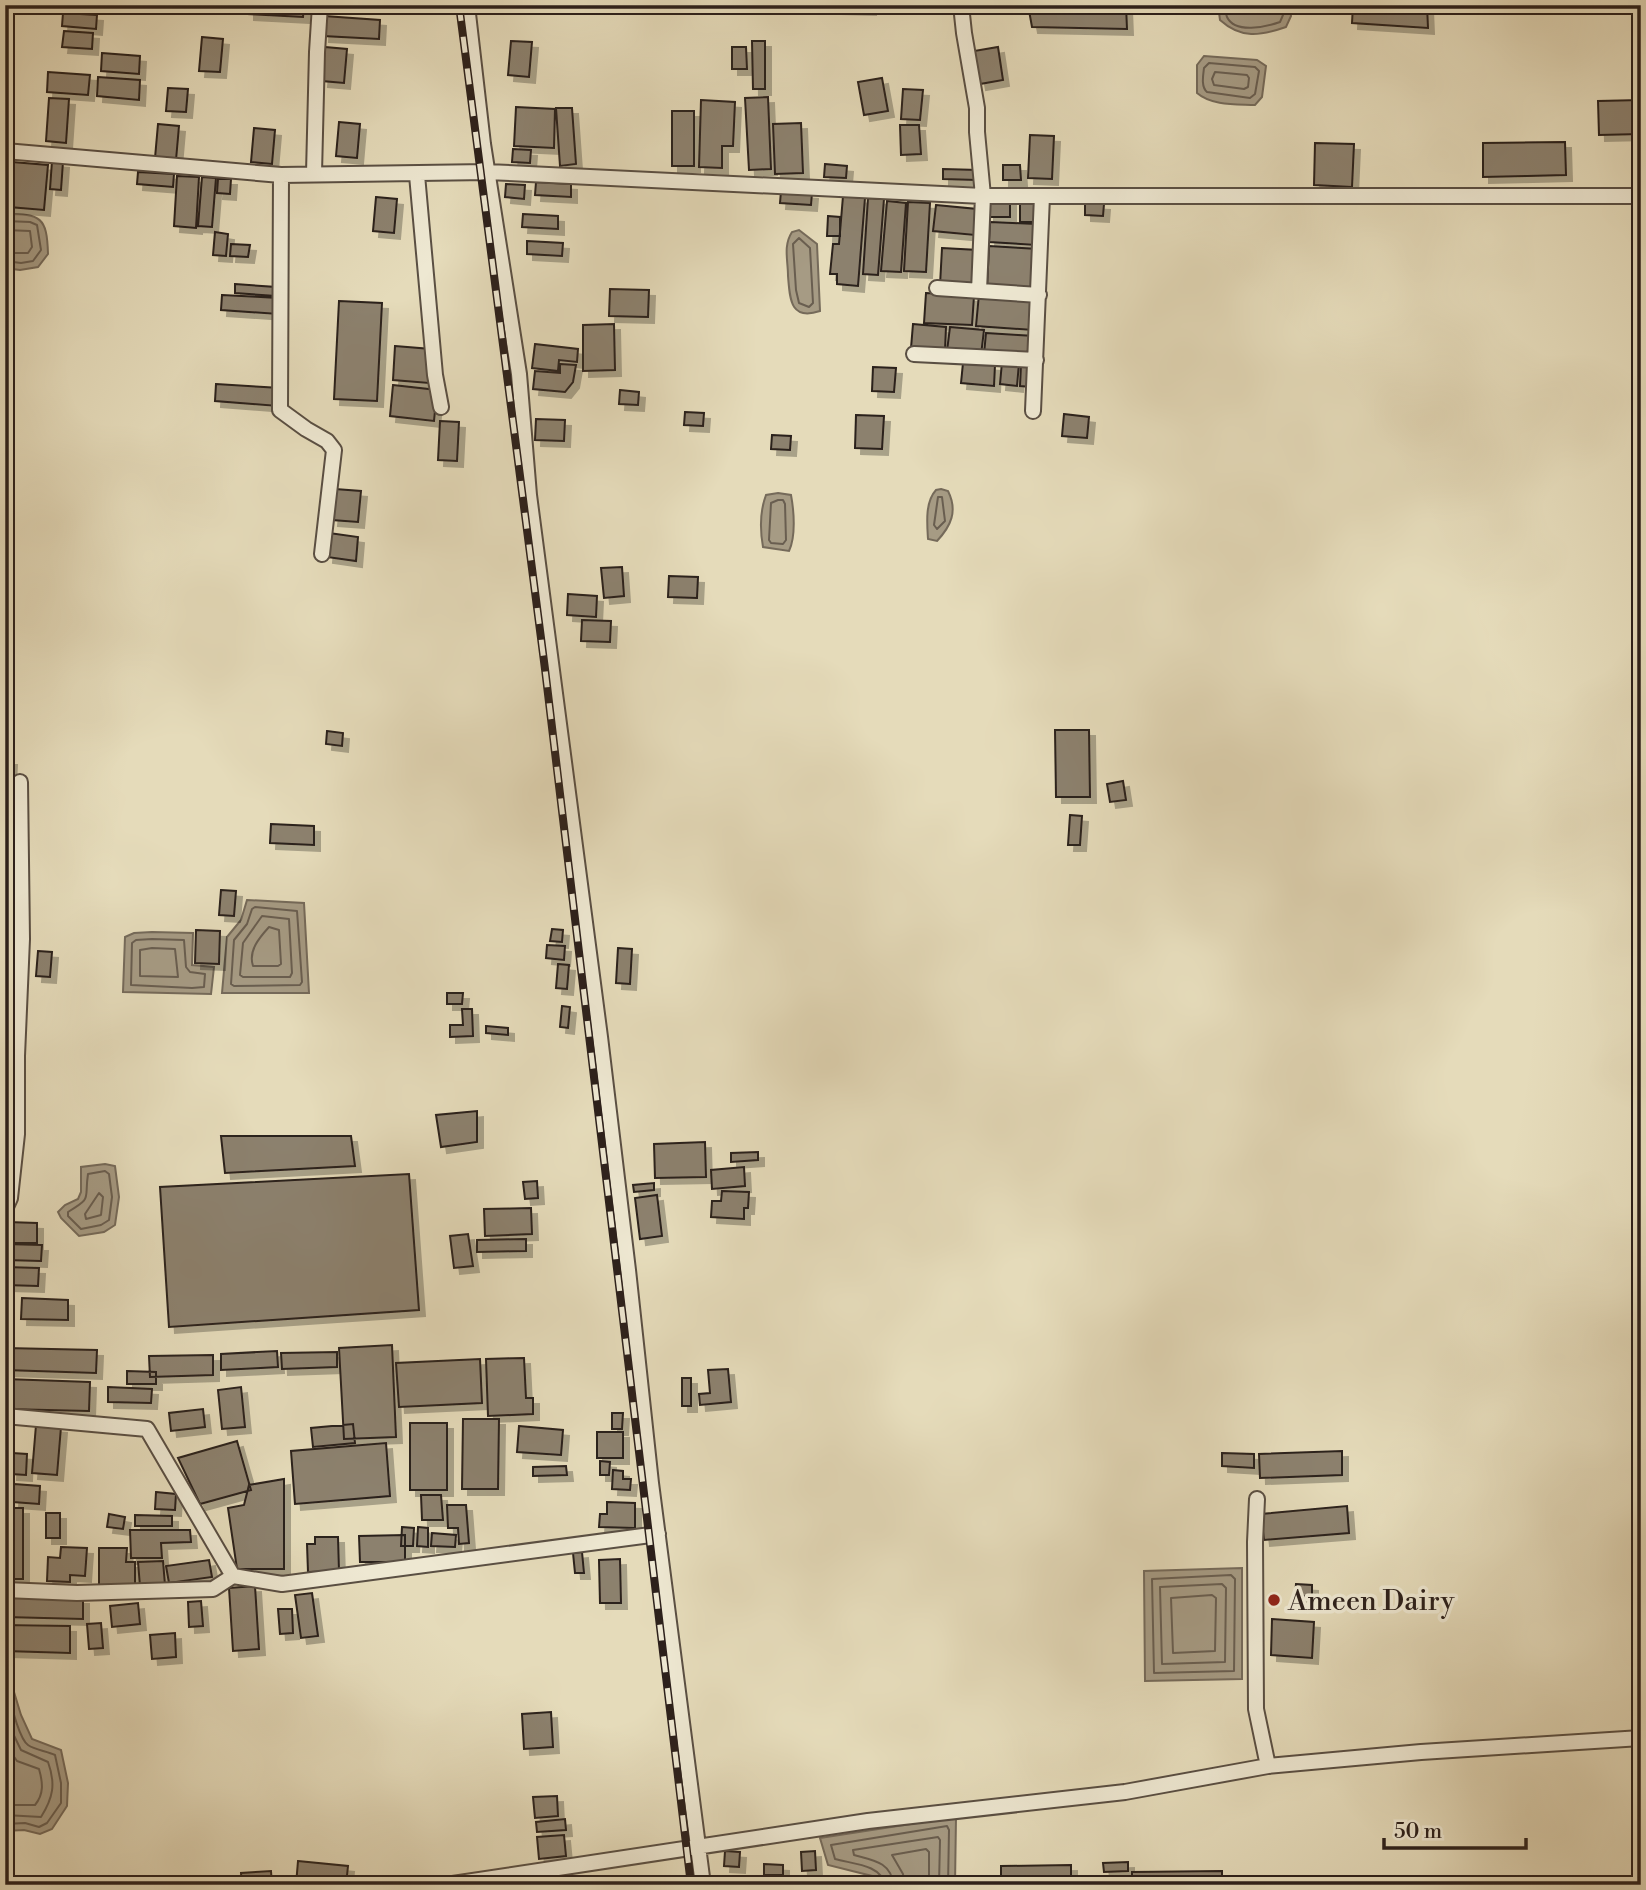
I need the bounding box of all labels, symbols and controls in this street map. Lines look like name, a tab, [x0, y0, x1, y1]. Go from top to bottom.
place label: Ameen Dairy	[1287, 1584, 1455, 1619]
marker: Ameen Dairy	[1266, 1592, 1282, 1608]
scale bar	[1384, 1806, 1525, 1850]
text: 50 m	[1394, 1819, 1442, 1845]

